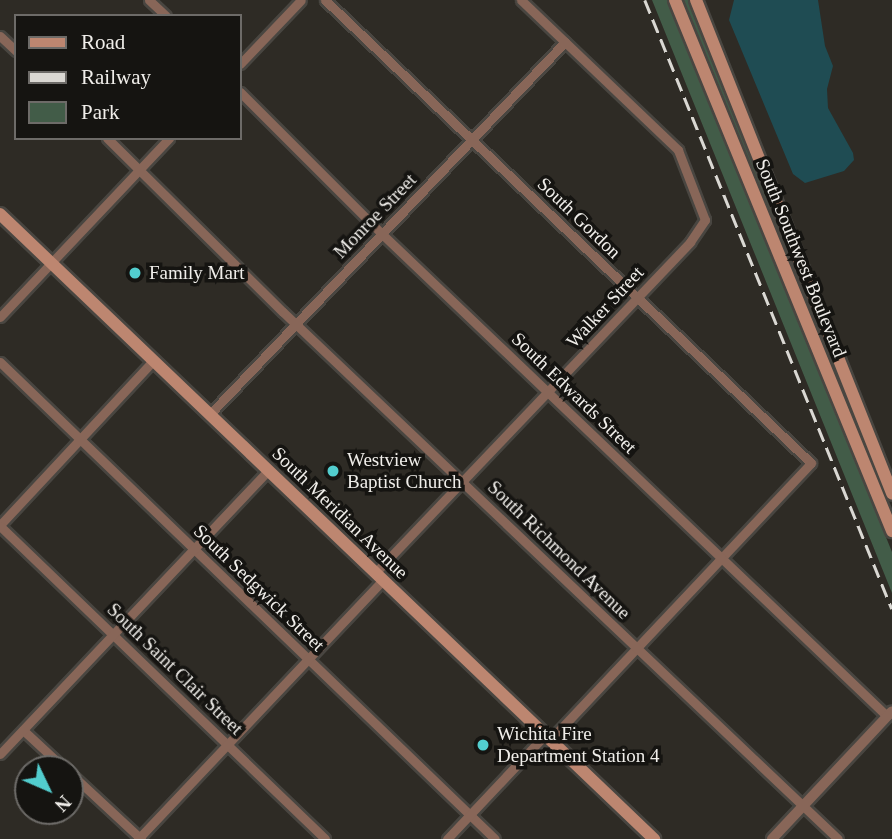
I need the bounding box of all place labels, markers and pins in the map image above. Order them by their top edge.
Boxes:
place label: Family Mart [149,262,245,284]
marker: Family Mart [127,265,143,281]
place label: Westview Baptist Church [347,449,462,493]
marker: Westview Baptist Church [325,463,341,479]
place label: Wichita Fire Department Station 4 [497,723,660,767]
marker: Wichita Fire Department Station 4 [475,737,491,753]

